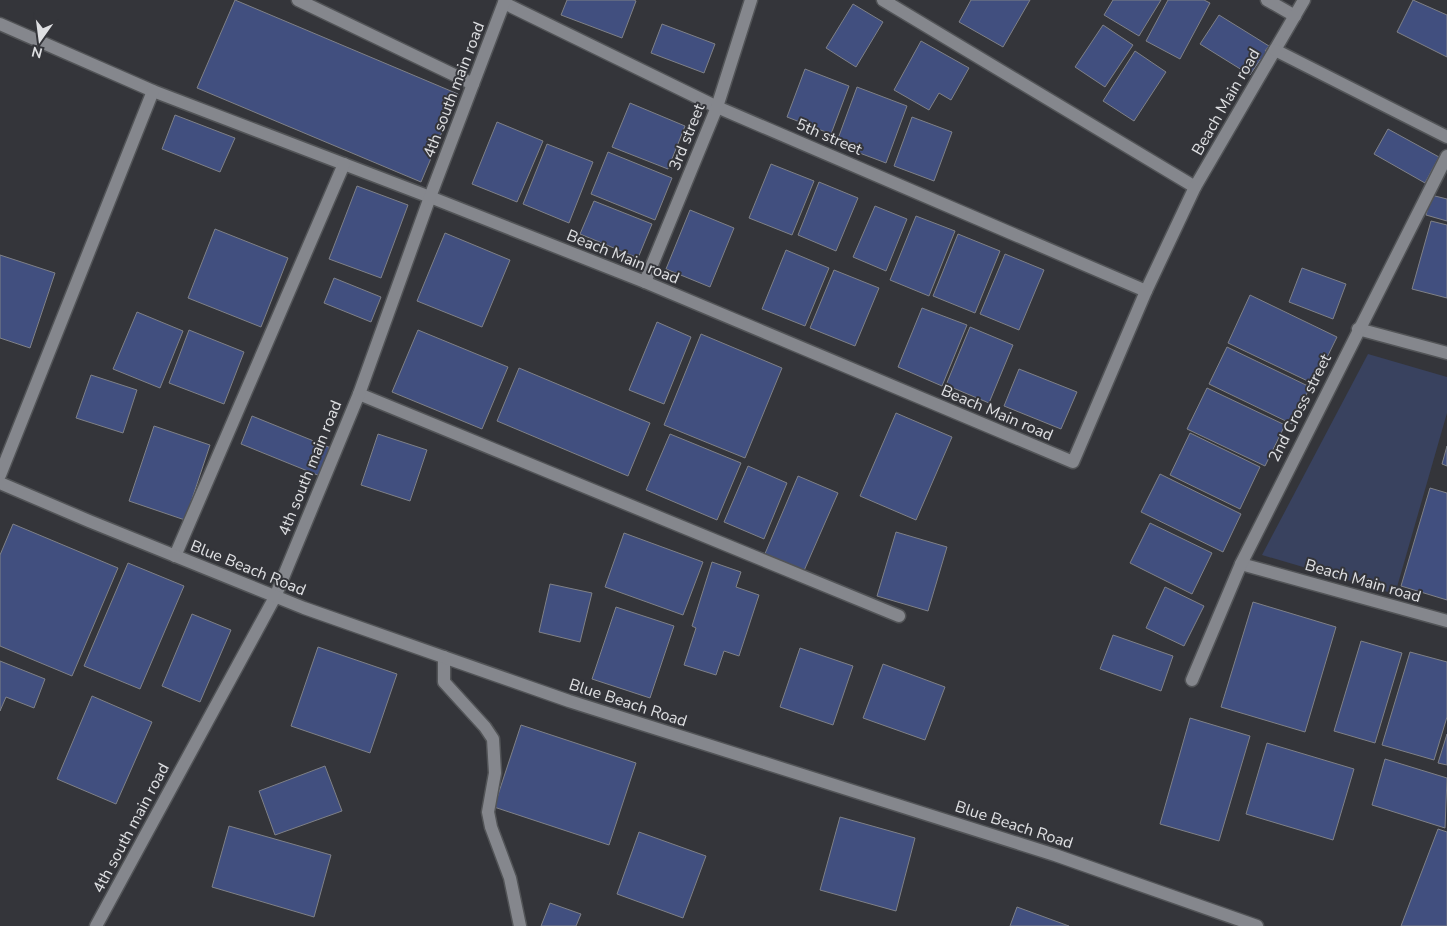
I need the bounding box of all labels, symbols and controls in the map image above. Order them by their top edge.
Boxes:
north arrow [15,15,65,65]
street label: 4th south main road [418,19,490,161]
text: N [30,42,44,63]
street label: Beach Main road [1187,45,1265,159]
street label: 3rd street [664,100,710,174]
street label: 5th street [793,113,866,161]
street label: Beach Main road [563,224,683,290]
street label: 2nd Cross street [1263,350,1337,466]
street label: Beach Main road [938,379,1056,447]
street label: 4th south main road [273,397,347,539]
street label: Blue Beach Road [187,535,309,601]
street label: Beach Main road [1302,554,1424,608]
street label: Blue Beach Road [566,674,690,732]
street label: 4th south main road [87,759,175,897]
street label: Blue Beach Road [952,796,1076,854]

